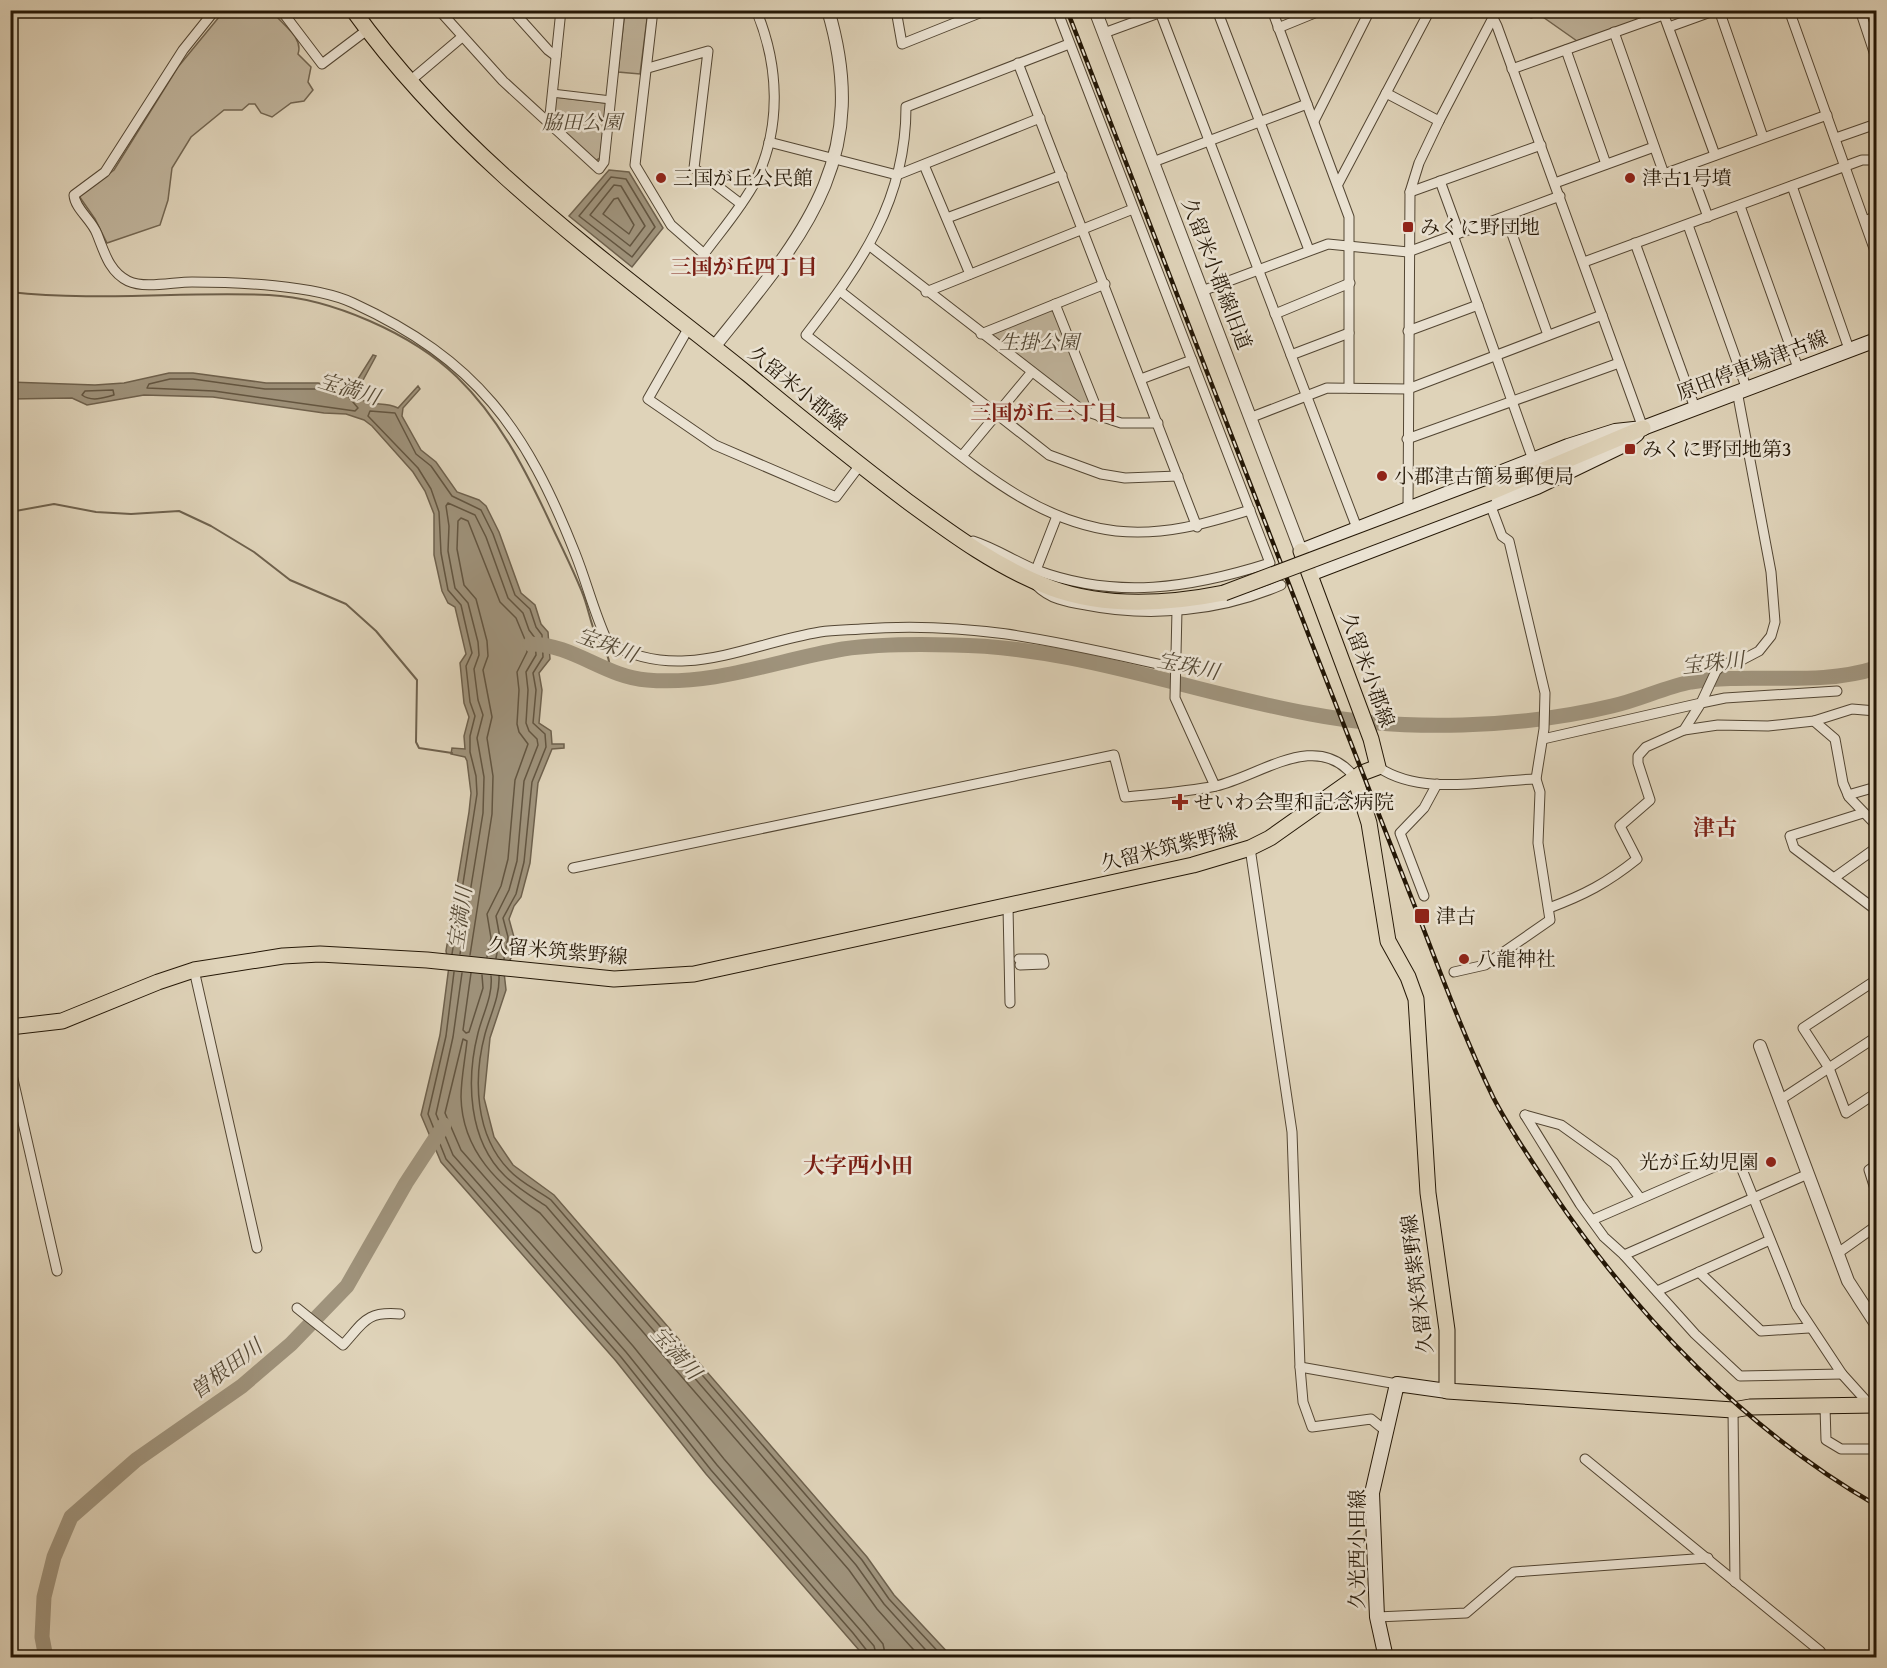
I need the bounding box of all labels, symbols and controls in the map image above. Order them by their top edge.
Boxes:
park label: 脇田公園 [542,107,625,136]
place label: 三国が丘公民館 [673,163,813,192]
place label: 津古1号墳 [1642,163,1732,192]
marker: 三国が丘公民館 [654,171,668,185]
marker: 津古1号墳 [1623,171,1637,185]
street label: 久留米小郡線旧道 [1175,194,1260,354]
place label: みくに野団地 [1420,212,1540,241]
marker: みくに野団地 [1401,220,1415,234]
district label: 三国が丘四丁目 [671,251,818,282]
street label: 原田停車場津古線 [1672,322,1832,407]
park label: 生掛公園 [999,327,1082,356]
street label: 久留米小郡線 [743,339,854,437]
water label: 宝満川 [314,364,386,413]
district label: 三国が丘三丁目 [971,397,1118,428]
place label: みくに野団地第3 [1642,434,1792,463]
marker: みくに野団地第3 [1623,442,1637,456]
place label: 小郡津古簡易郵便局 [1394,461,1574,490]
marker: 小郡津古簡易郵便局 [1375,469,1389,483]
street label: 久留米小郡線 [1334,608,1403,731]
water label: 宝珠川 [572,619,644,671]
water label: 宝珠川 [1154,644,1224,688]
water label: 宝珠川 [1680,644,1748,681]
place label: せいわ会聖和記念病院 [1194,787,1394,816]
marker: せいわ会聖和記念病院 [1171,793,1189,811]
district label: 津古 [1693,811,1737,843]
street label: 久留米筑紫野線 [1097,816,1240,878]
water label: 宝満川 [440,883,480,951]
place label: 津古 [1436,901,1476,930]
marker: 津古 [1413,907,1431,925]
street label: 久留米筑紫野線 [487,930,629,971]
place label: 八龍神社 [1476,944,1556,973]
marker: 八龍神社 [1457,952,1471,966]
place label: 光が丘幼児園 [1639,1147,1759,1176]
district label: 大字西小田 [803,1149,913,1181]
marker: 光が丘幼児園 [1764,1155,1778,1169]
street label: 久留米筑紫野線 [1394,1213,1439,1355]
water label: 宝満川 [644,1319,710,1388]
water label: 曽根田川 [183,1330,270,1406]
street label: 久光西小田線 [1342,1489,1371,1609]

